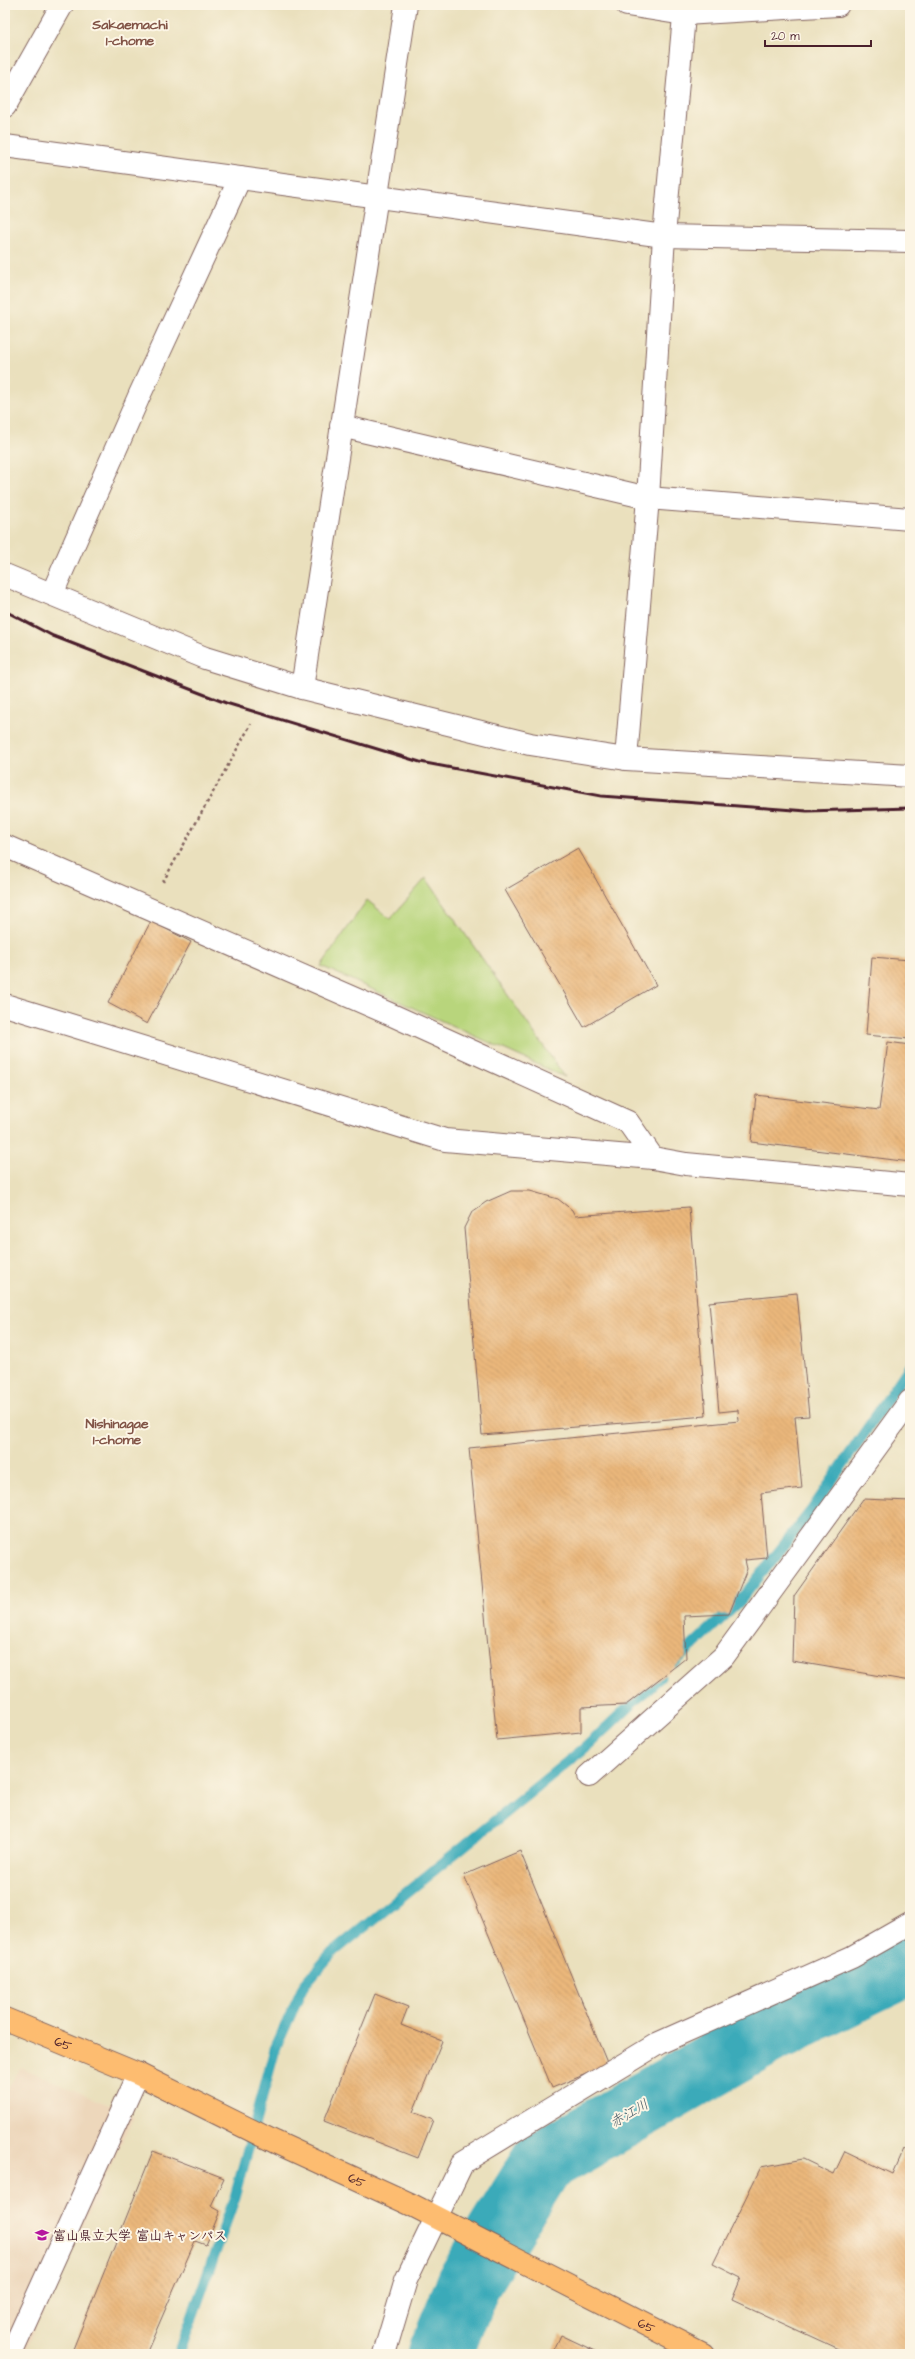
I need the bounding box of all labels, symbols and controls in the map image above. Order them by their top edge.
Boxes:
district label: Sakaemachi 1-chome [91,15,169,51]
scale bar [765,22,871,48]
text: 20 m [771,28,800,45]
district label: Nishinagae 1-chome [85,1414,149,1450]
street label: 65 [51,2032,74,2056]
water label: 赤江川 [606,2095,653,2133]
street label: 65 [345,2169,368,2192]
school or university icon: 富山県立大学 富山キャンパス [34,2227,50,2243]
place label: 富山県立大学 富山キャンパス [53,2227,227,2245]
street label: 65 [634,2314,658,2338]

